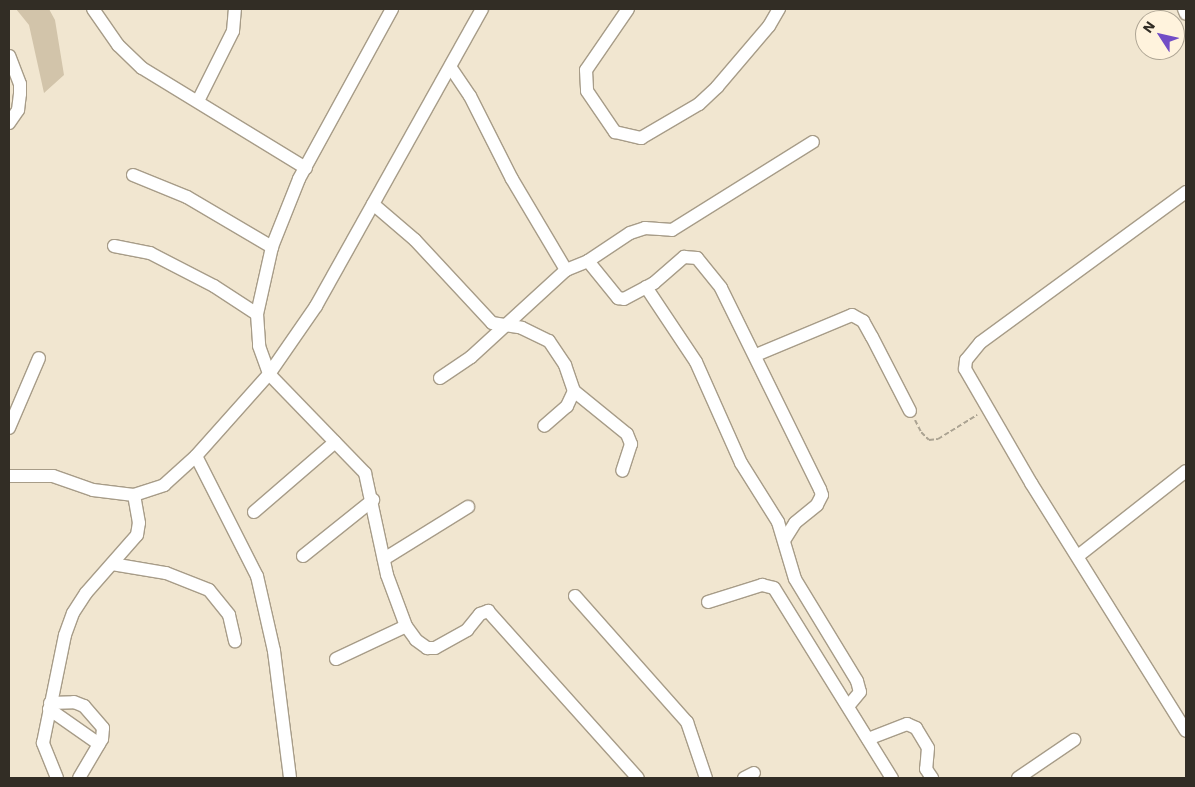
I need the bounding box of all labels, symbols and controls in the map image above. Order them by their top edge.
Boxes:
north arrow [1135,10,1185,60]
text: N [1139,18,1158,36]

